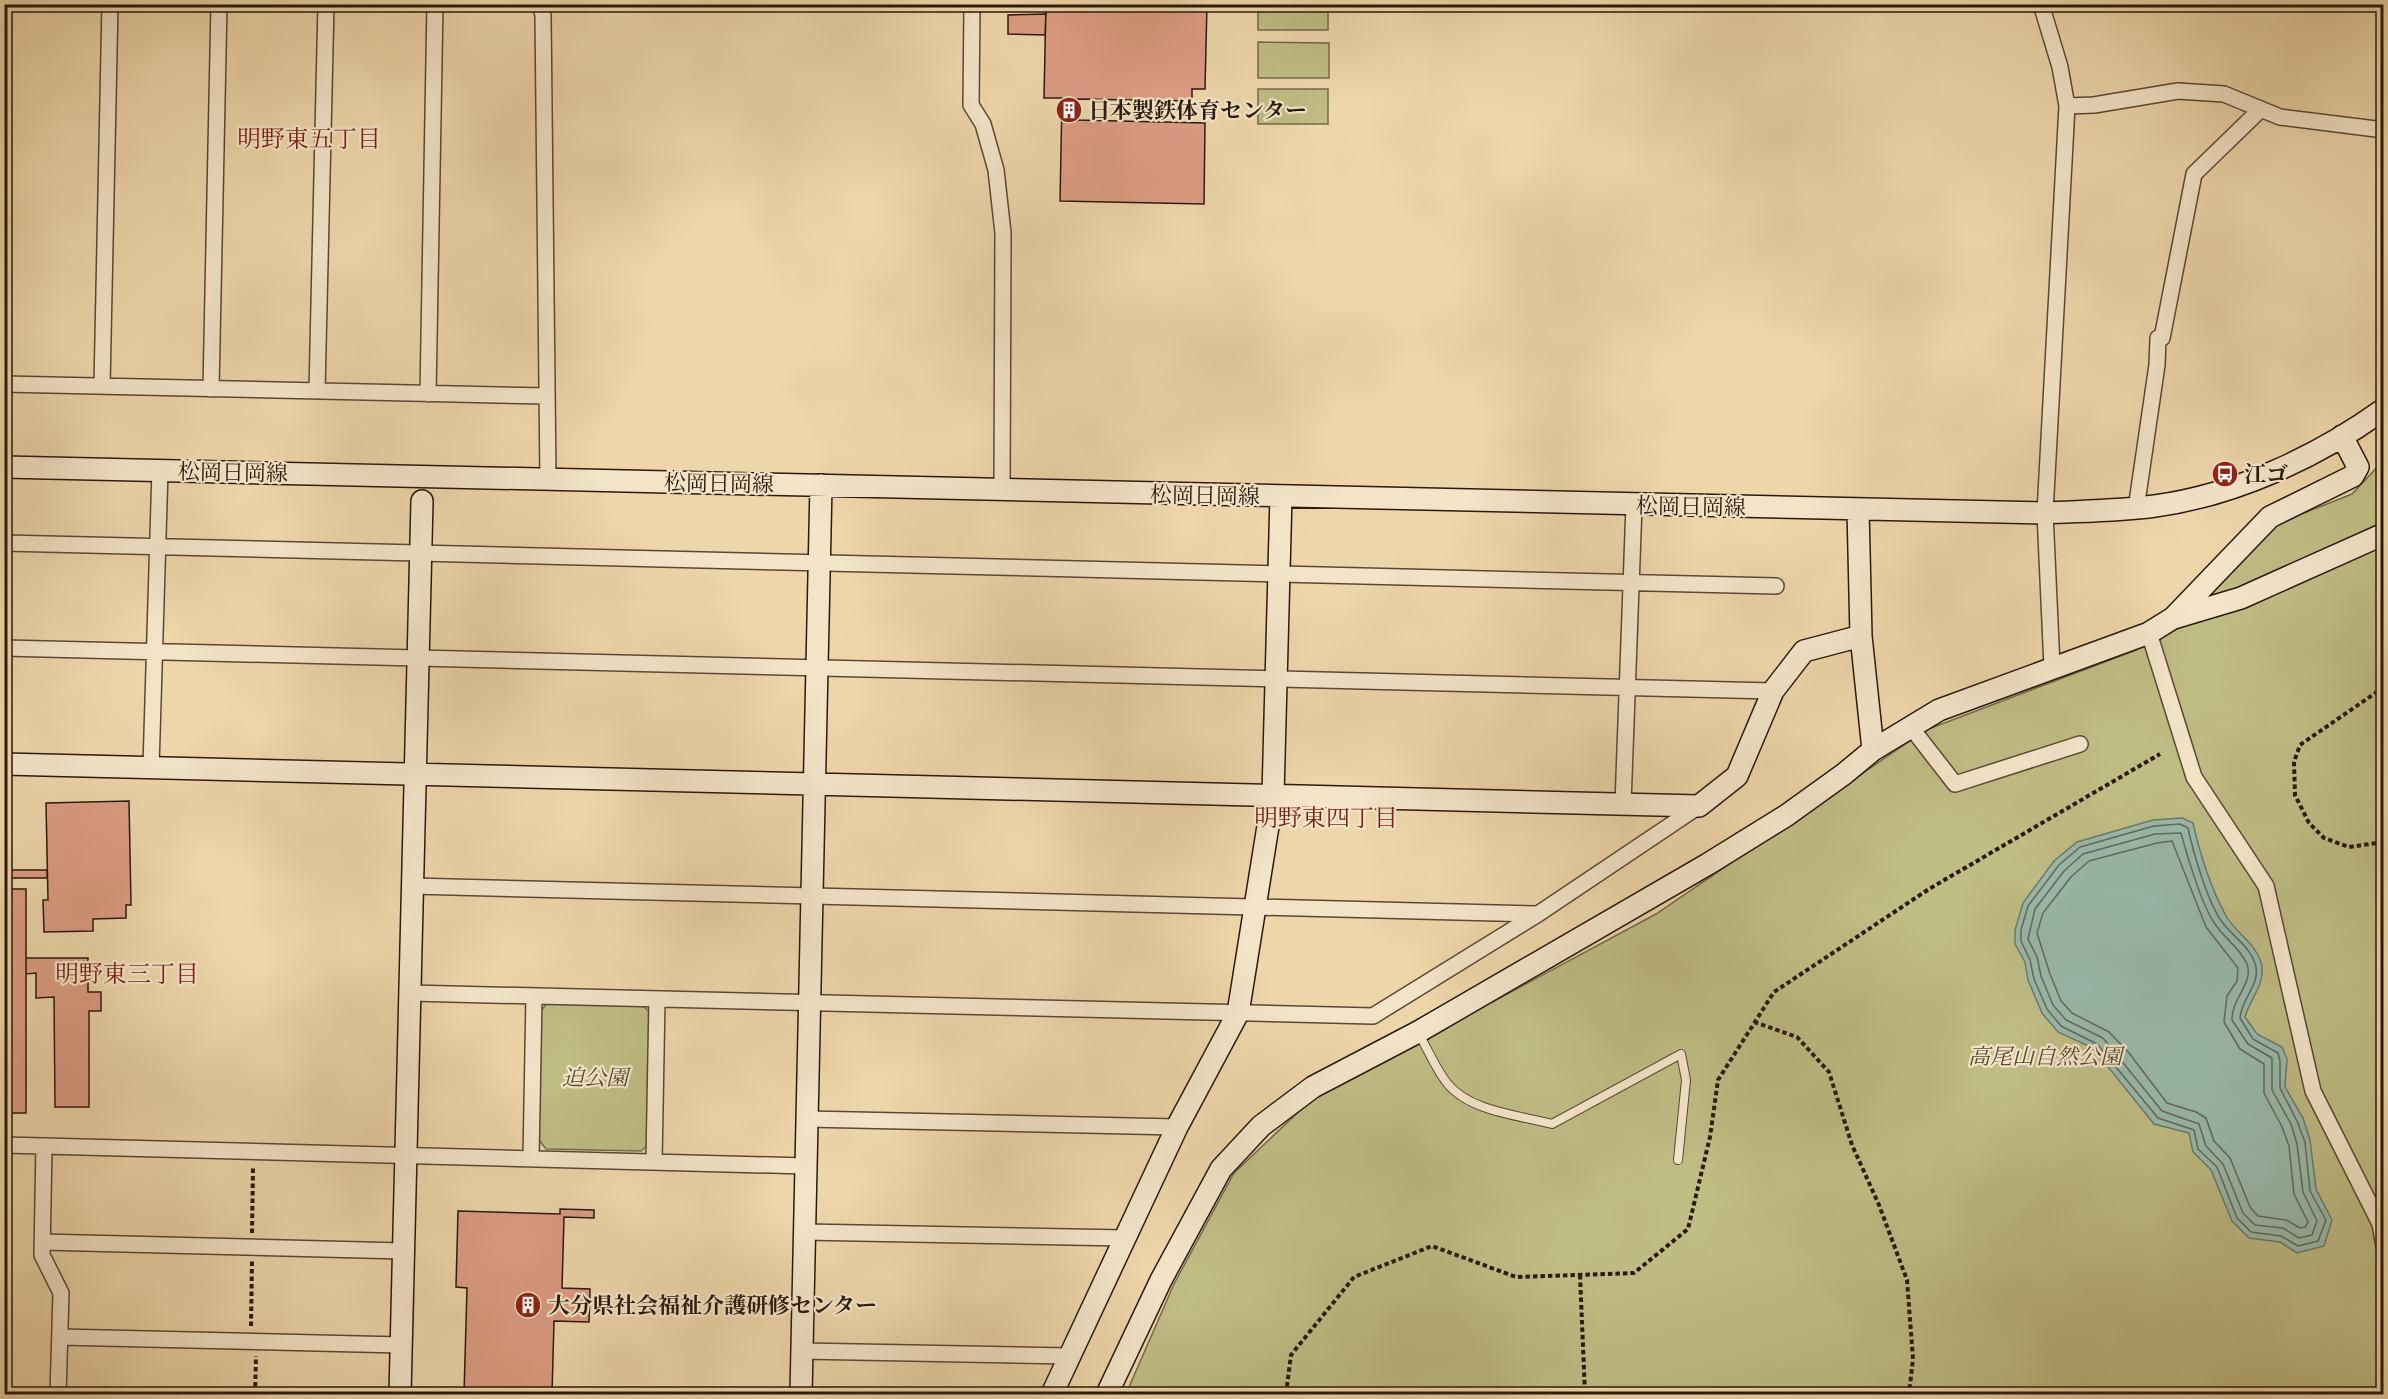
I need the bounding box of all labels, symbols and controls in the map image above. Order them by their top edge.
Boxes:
building icon: 日本製鉄体育センター [1054,95,1084,125]
place label: 日本製鉄体育センター [1088,98,1307,124]
district label: 明野東五丁目 [237,125,381,153]
street label: 松岡日岡線 [178,459,288,487]
bus stop icon: 江ゴ [2210,459,2240,489]
place label: 江ゴ [2244,462,2288,488]
street label: 松岡日岡線 [664,470,774,498]
street label: 松岡日岡線 [1150,482,1260,510]
street label: 松岡日岡線 [1636,493,1746,521]
district label: 明野東四丁目 [1254,804,1398,832]
district label: 明野東三丁目 [55,960,199,988]
park label: 高尾山自然公園 [1968,1044,2125,1070]
park label: 迫公園 [562,1065,631,1091]
building icon: 大分県社会福祉介護研修センター [513,1290,543,1320]
place label: 大分県社会福祉介護研修センター [548,1293,877,1319]

